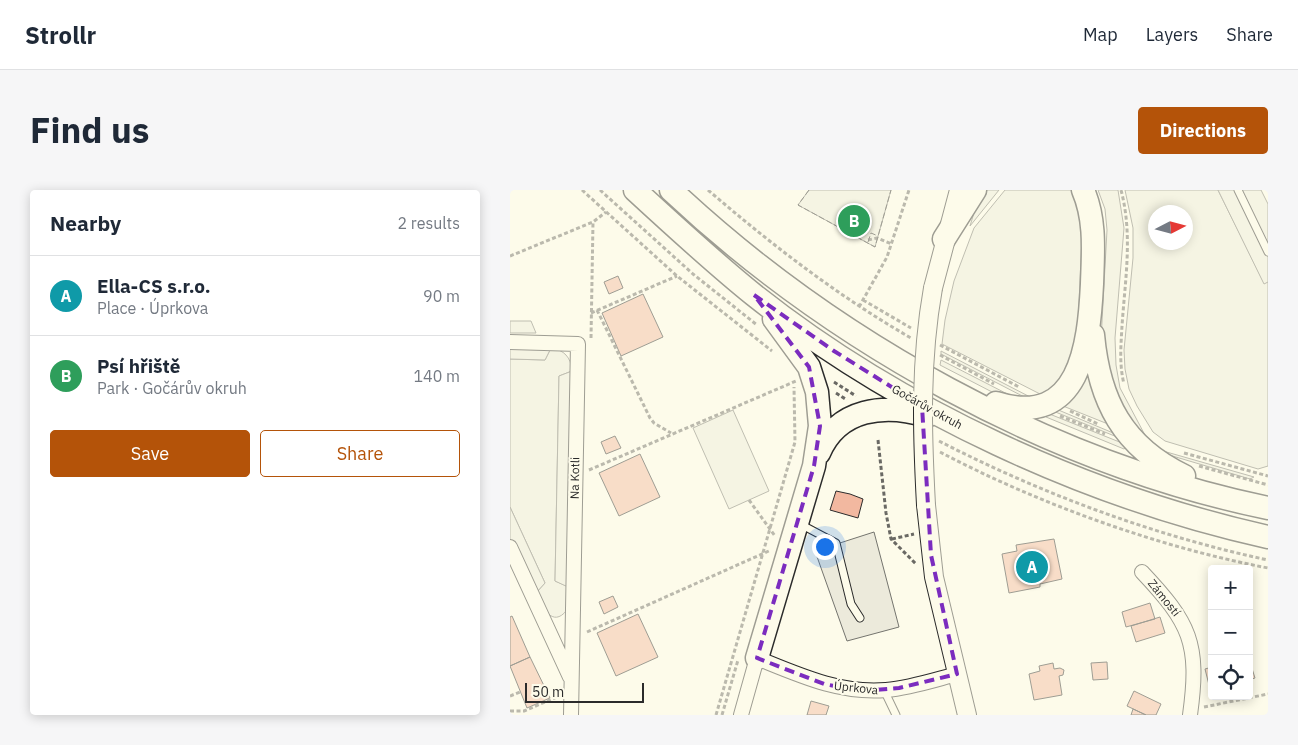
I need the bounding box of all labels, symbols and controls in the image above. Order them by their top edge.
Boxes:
text: Strollr [25,19,96,51]
text: Map [1083,23,1118,46]
text: Layers [1146,23,1198,46]
text: Share [1226,23,1273,46]
text: Find us [30,107,149,153]
button: Directions [1138,107,1268,154]
pin: B [838,202,870,240]
north arrow [1148,205,1193,250]
text: Nearby [50,209,121,237]
text: 2 results [397,213,460,233]
text: Ella-CS s.r.o. [97,274,211,298]
text: A [61,286,71,306]
text: 90 m [423,286,460,306]
text: Place · Úprkova [97,298,208,318]
text: Psí hřiště [97,354,180,378]
text: B [61,366,71,386]
text: 140 m [413,366,460,386]
text: Park · Gočárův okruh [97,378,247,398]
street label: Gočárův okruh [889,381,965,432]
button: Save [50,430,250,477]
button: Share [260,430,460,477]
street label: Na Kotli [567,457,582,499]
your location [812,534,838,560]
pin: A [1016,548,1048,586]
map controls [1208,565,1253,700]
button: + [1208,565,1253,610]
street label: Zámostí [1145,576,1184,619]
button: − [1208,610,1253,655]
button: locate [1208,655,1253,700]
street label: Úprkova [833,678,880,697]
scale bar [525,680,644,703]
text: 50 m [532,683,564,701]

